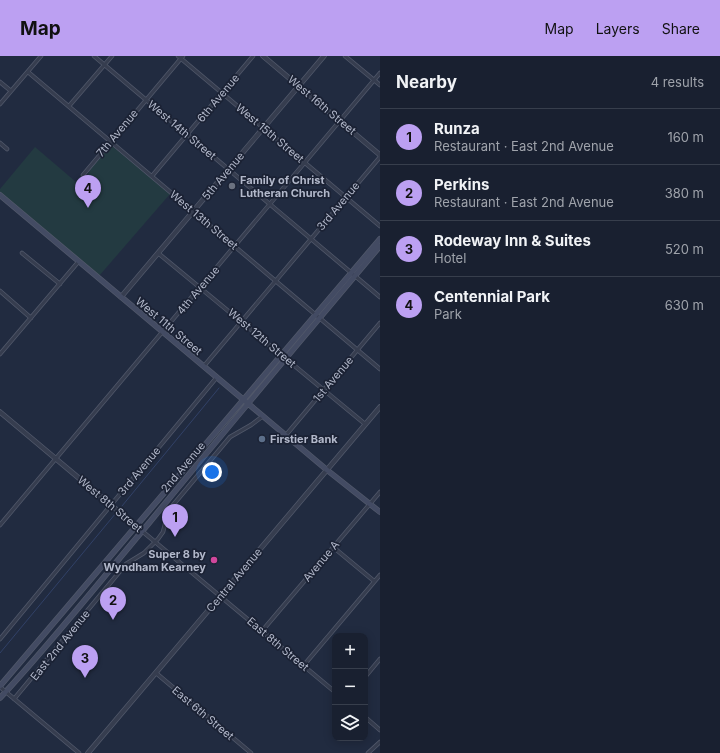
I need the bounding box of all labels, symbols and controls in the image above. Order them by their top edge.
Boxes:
text: Map [20,17,61,40]
text: Map [545,20,574,37]
text: Layers [596,20,640,37]
text: Share [662,20,700,37]
street label: 6th Avenue [194,71,242,125]
street label: West 16th Street [285,72,359,138]
text: Nearby [396,72,457,92]
text: 4 results [651,74,704,90]
street label: West 14th Street [145,97,219,163]
street label: West 15th Street [233,100,307,166]
street label: 7th Avenue [93,106,141,160]
text: Runza [434,119,480,138]
text: 1 [406,129,412,145]
text: 160 m [667,129,704,145]
text: Restaurant · East 2nd Avenue [434,138,614,154]
street label: 5th Avenue [199,149,247,203]
place label: Family of Christ Lutheran Church [240,173,330,200]
pin: 4 [75,175,101,208]
text: Perkins [434,175,489,194]
street label: 3rd Avenue [314,179,362,233]
marker: Family of Christ Lutheran Church [227,181,237,191]
text: 2 [405,185,413,201]
text: 380 m [665,185,704,201]
street label: West 13th Street [167,187,241,253]
text: Restaurant · East 2nd Avenue [434,194,614,210]
text: Rodeway Inn & Suites [434,231,591,250]
text: 3 [405,241,413,257]
text: 520 m [665,241,704,257]
text: Hotel [434,250,466,266]
street label: 4th Avenue [174,263,222,317]
text: Centennial Park [434,287,550,306]
street label: West 11th Street [133,294,205,358]
text: 4 [405,297,413,313]
text: 630 m [665,297,704,313]
street label: West 12th Street [225,305,299,371]
text: Park [434,306,462,322]
street label: 1st Avenue [310,353,356,405]
place label: Firstier Bank [270,432,338,446]
marker: Firstier Bank [257,434,267,444]
street label: 2nd Avenue [158,439,208,495]
street label: 3rd Avenue [115,444,163,498]
your location [202,462,222,482]
street label: West 8th Street [75,473,146,535]
pin: 1 [162,504,188,537]
street label: Avenue A [300,537,342,584]
street label: Central Avenue [203,545,265,615]
place label: Super 8 by Wyndham Kearney [103,547,206,574]
marker: Super 8 by Wyndham Kearney [209,555,219,565]
pin: 2 [100,587,126,620]
street label: East 2nd Avenue [27,607,93,683]
street label: East 8th Street [244,614,312,674]
map controls [332,633,368,741]
button: + [332,633,368,669]
pin: 3 [72,645,98,678]
button: − [332,669,368,705]
street label: East 6th Street [169,683,237,743]
button: layers [332,705,368,741]

